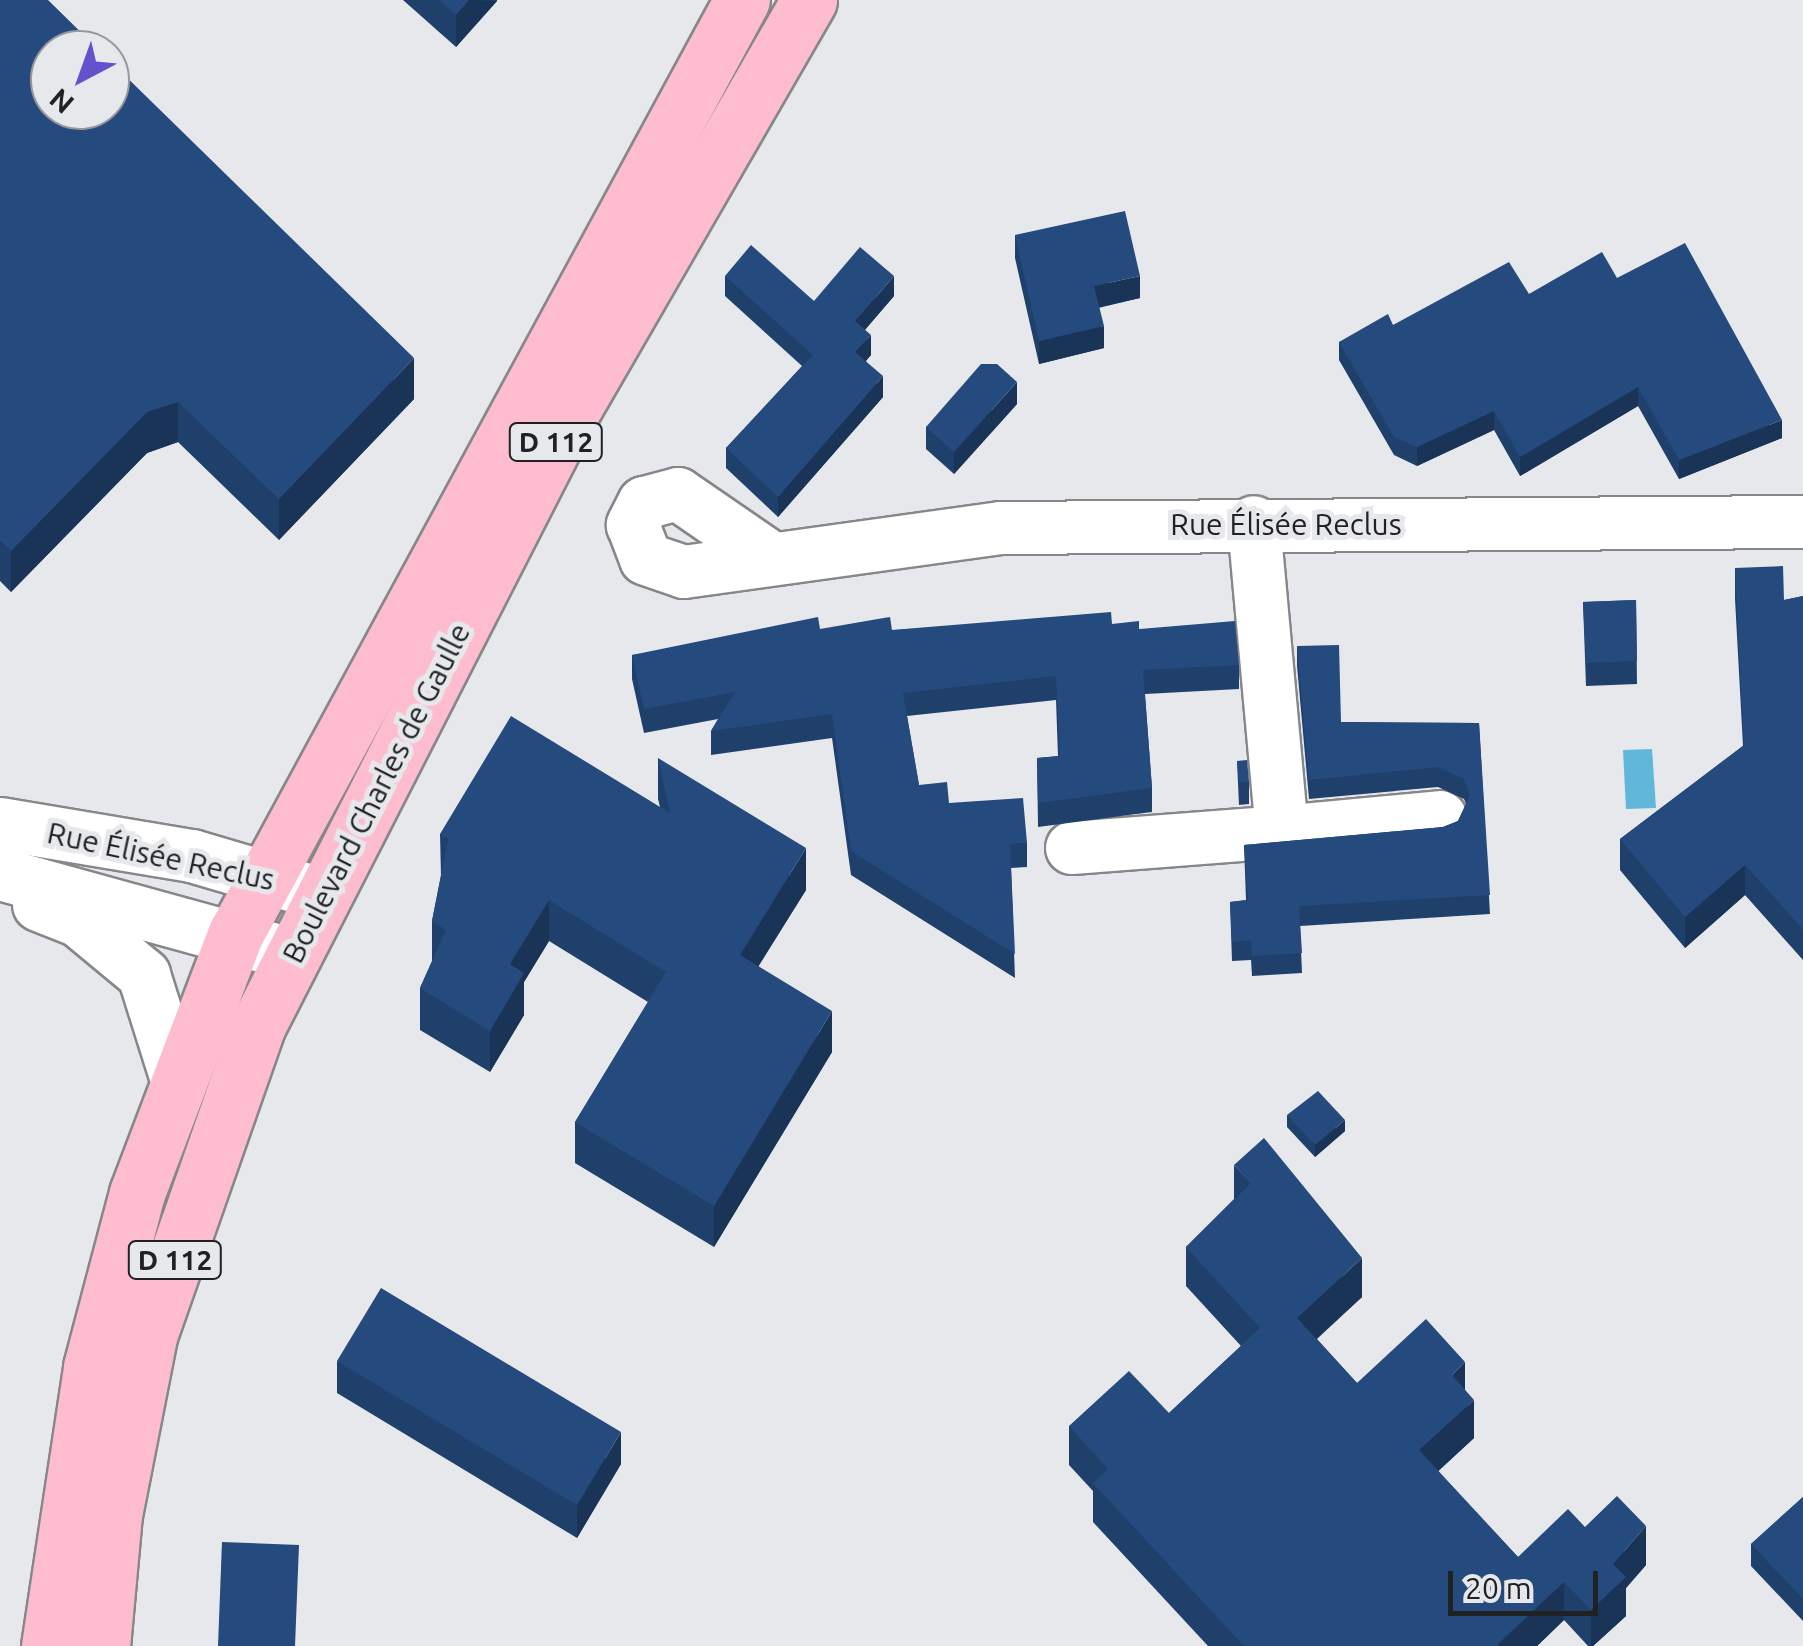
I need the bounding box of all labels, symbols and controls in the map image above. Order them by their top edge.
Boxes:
north arrow [30,30,130,130]
text: N [43,83,79,120]
road number: D 112 [508,419,604,465]
street label: Rue Élisée Reclus [1170,506,1402,542]
street label: Boulevard Charles de Gaulle [275,617,477,969]
street label: Rue Élisée Reclus [44,814,278,898]
road number: D 112 [128,1237,222,1283]
scale bar [1453,1551,1603,1613]
text: 20 m [1465,1571,1532,1605]

